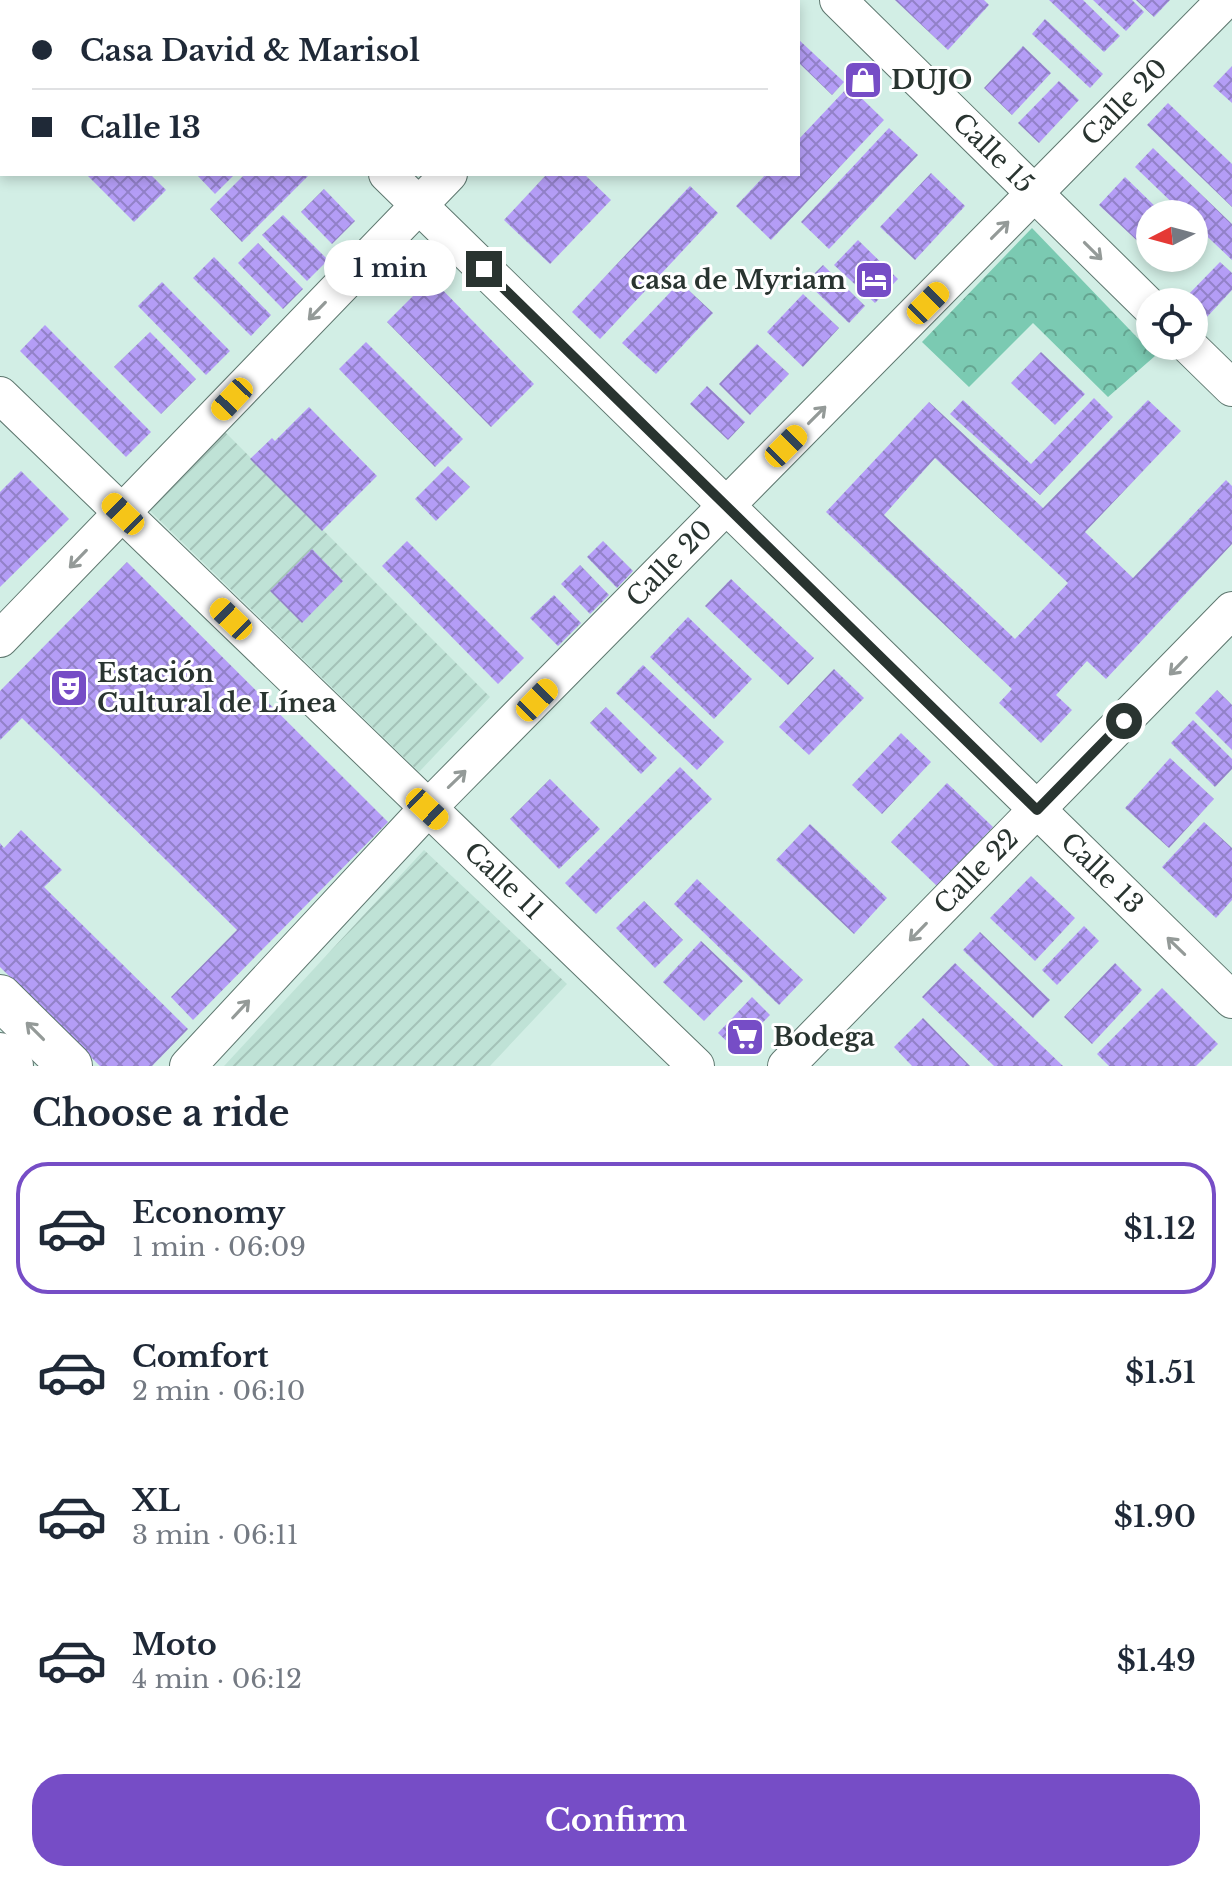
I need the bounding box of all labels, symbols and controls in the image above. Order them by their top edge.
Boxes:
text: Casa David & Marisol [80,32,420,69]
street label: Calle 20 [1075,52,1174,152]
shop icon: DUJO [842,59,884,101]
place label: DUJO [891,64,972,96]
street label: Calle 15 [946,106,1041,200]
text: Calle 13 [80,109,201,146]
north arrow [1136,200,1208,272]
map controls [1136,200,1208,360]
one-way arrow [991,220,1010,240]
callout: 1 min [324,241,456,297]
one-way arrow [1083,241,1102,260]
route end [466,251,502,287]
text: 1 min [353,252,427,284]
hotel icon: casa de Myriam [853,259,895,301]
place label: casa de Myriam [631,264,846,296]
car [903,278,953,328]
button: locate [1136,288,1208,360]
one-way arrow [307,301,326,321]
car [207,373,257,425]
one-way arrow [807,406,826,425]
car [761,421,811,471]
car [97,489,149,539]
street label: Calle 20 [620,513,719,613]
one-way arrow [69,549,88,569]
car [205,594,257,644]
one-way arrow [1168,656,1187,676]
place label: Estación Cultural de Línea [97,657,337,719]
theatre icon: Estación Cultural de Línea [48,667,90,709]
car [512,674,562,726]
route start [1106,703,1142,739]
one-way arrow [447,770,466,789]
car [401,784,453,834]
street label: Calle 22 [927,822,1025,921]
street label: Calle 13 [1054,826,1150,920]
street label: Calle 11 [458,835,550,926]
one-way arrow [908,922,927,942]
one-way arrow [1166,936,1186,955]
one-way arrow [231,999,250,1019]
supermarket icon: Bodega [724,1016,766,1058]
place label: Bodega [773,1021,875,1053]
one-way arrow [25,1022,45,1041]
text: Choose a ride [32,1091,289,1136]
icon: car [36,1192,108,1264]
text: Economy [132,1194,285,1231]
text: $1.12 [1123,1210,1196,1247]
text: 1 min · 06:09 [132,1231,306,1263]
icon: car [36,1336,108,1408]
text: Comfort [132,1338,269,1375]
text: $1.51 [1125,1354,1196,1391]
text: 2 min · 06:10 [132,1375,305,1407]
icon: car [36,1480,108,1552]
text: XL [132,1482,180,1519]
text: $1.90 [1114,1498,1196,1535]
text: 3 min · 06:11 [132,1519,298,1551]
icon: car [36,1624,108,1696]
text: Moto [132,1626,217,1663]
text: $1.49 [1117,1642,1196,1679]
text: 4 min · 06:12 [132,1663,302,1695]
button: Confirm [32,1774,1200,1866]

